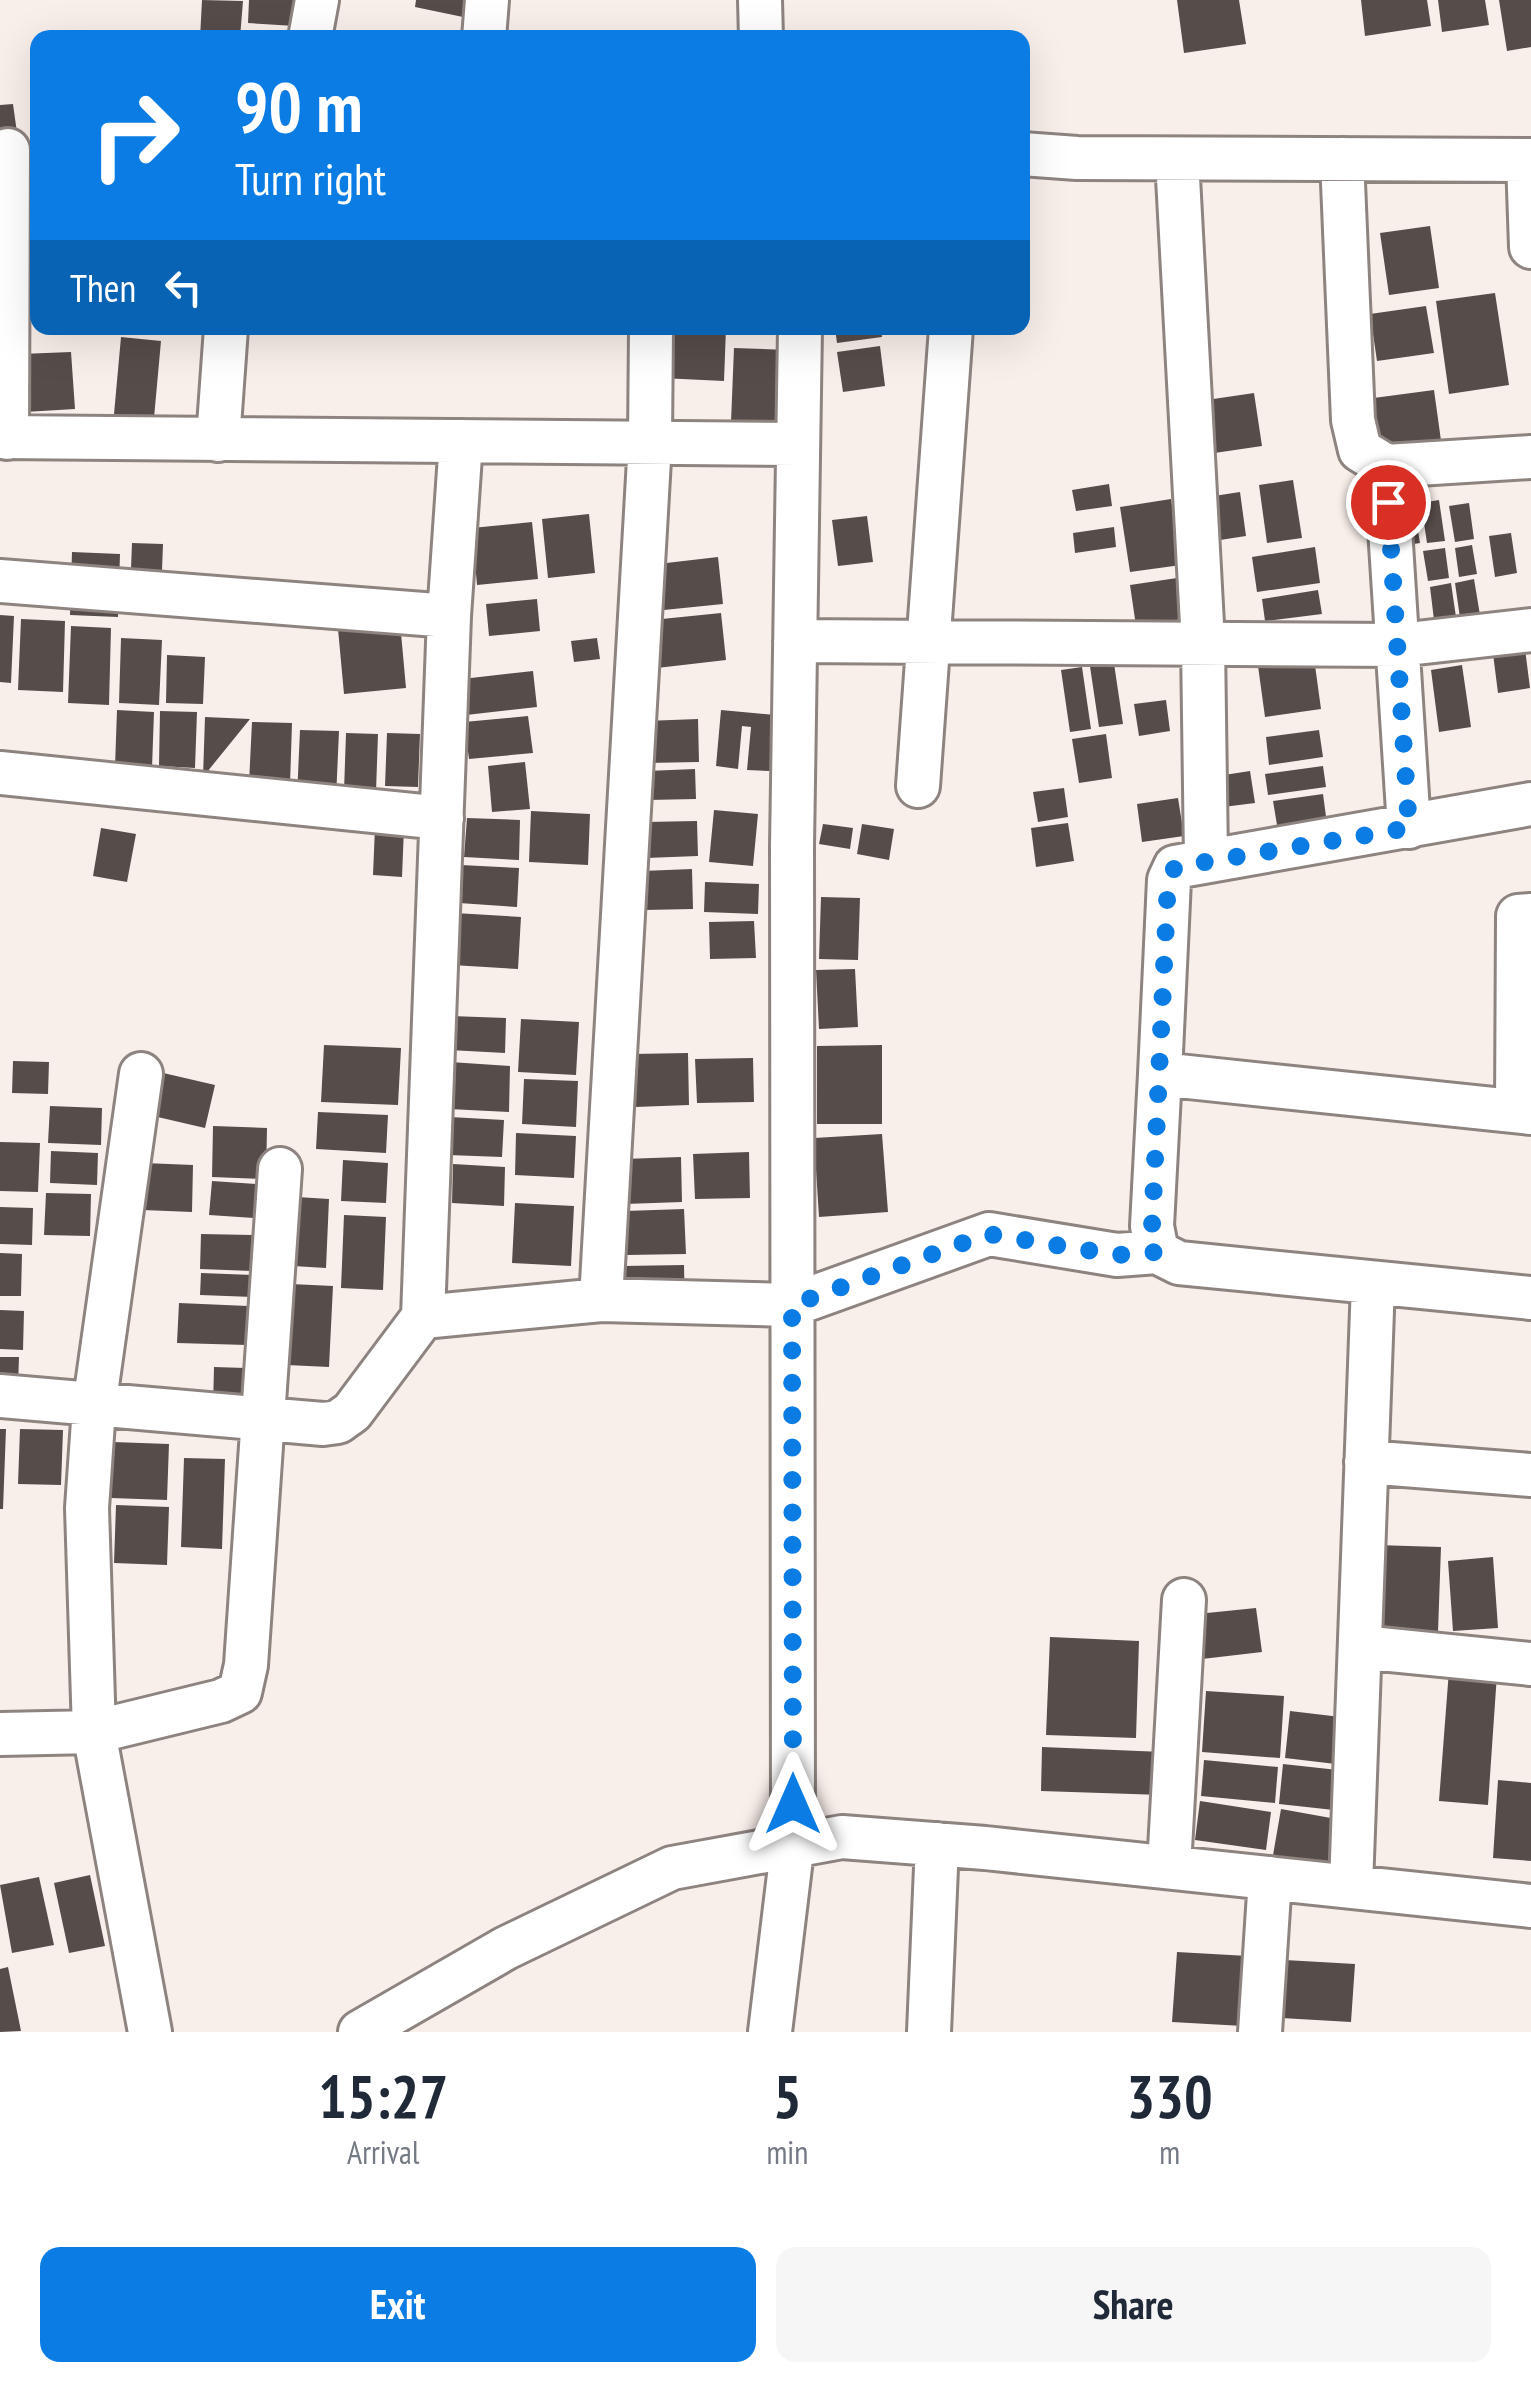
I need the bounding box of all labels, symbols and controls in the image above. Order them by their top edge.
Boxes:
text: 90 m [235,61,363,151]
icon: right [70,70,200,200]
text: Turn right [235,149,386,207]
icon: left [156,260,211,315]
text: Then [70,263,136,312]
pin [1346,460,1431,545]
icon: arrive [1361,475,1416,530]
position arrow [741,1752,845,1856]
text: 15:27 [318,2057,448,2135]
text: 5 [773,2057,802,2135]
text: 330 [1127,2057,1213,2135]
text: Arrival [347,2131,419,2173]
text: min [766,2131,808,2173]
text: m [1159,2131,1180,2173]
button: Exit [40,2247,756,2362]
button: Share [776,2247,1491,2362]

